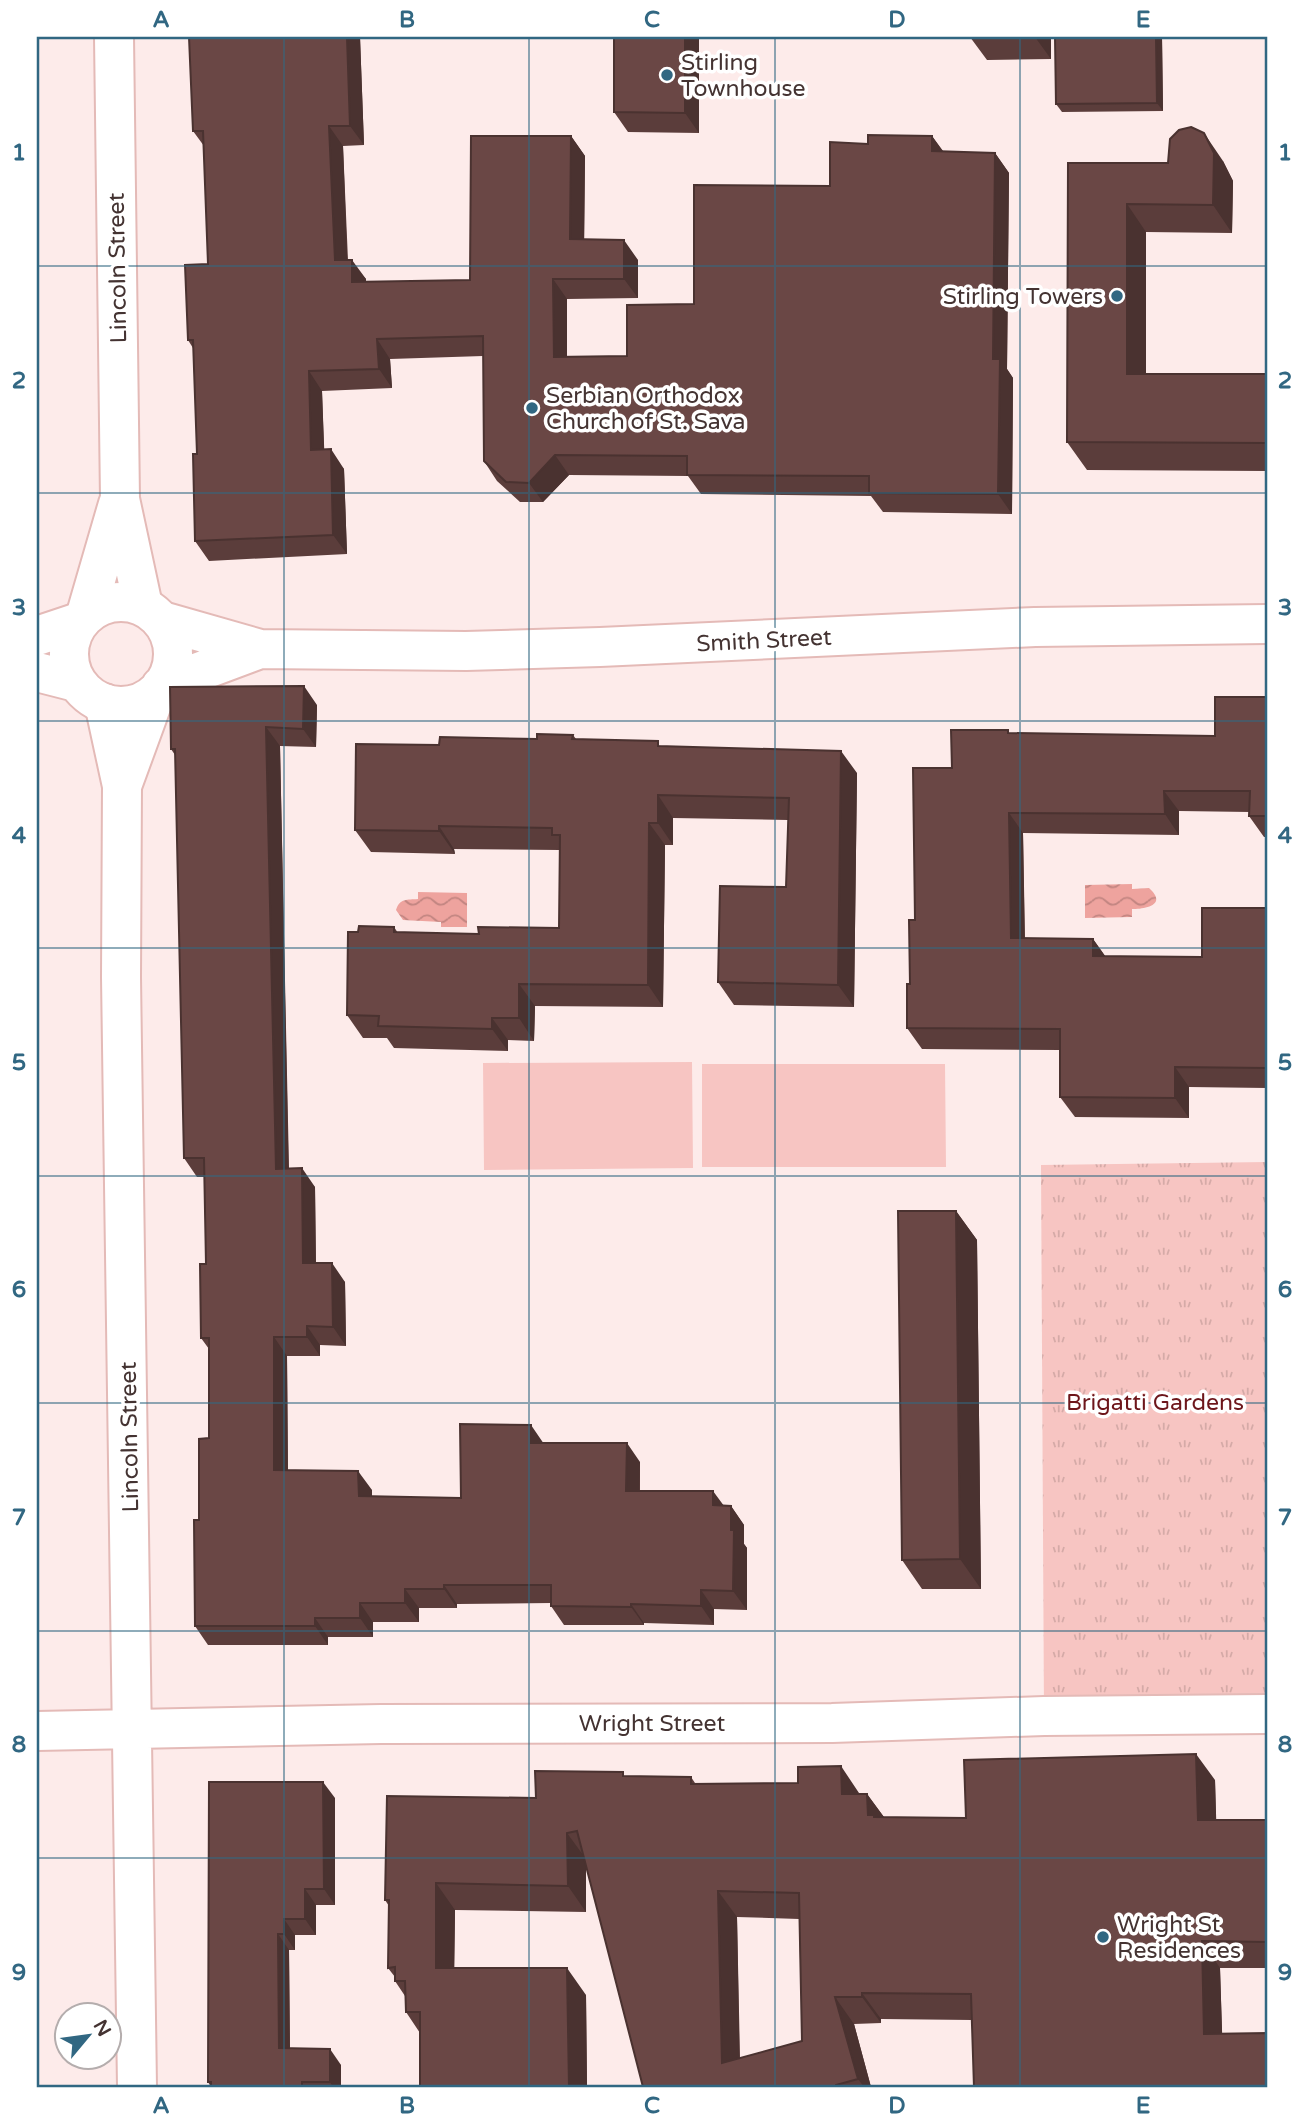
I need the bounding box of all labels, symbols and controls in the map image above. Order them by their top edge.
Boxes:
text: A [152,6,170,34]
text: B [399,6,415,34]
text: C [644,6,660,34]
text: D [888,6,906,34]
text: E [1136,6,1150,34]
place label: Stirling Townhouse [681,49,806,103]
marker: Stirling Townhouse [659,67,675,83]
text: 1 [12,139,26,167]
text: 1 [1278,139,1292,167]
street label: Lincoln Street [103,192,133,344]
place label: Stirling Towers [943,283,1103,311]
marker: Stirling Towers [1109,288,1125,304]
text: 2 [12,367,26,395]
text: 2 [1278,367,1292,395]
place label: Serbian Orthodox Church of St. Sava [546,382,746,436]
marker: Serbian Orthodox Church of St. Sava [524,400,540,416]
text: 3 [12,594,26,622]
text: 3 [1278,594,1292,622]
street label: Smith Street [696,623,833,659]
text: 4 [12,822,27,850]
text: 4 [1278,822,1293,850]
text: 5 [12,1049,26,1077]
text: 5 [1278,1049,1292,1077]
text: 6 [12,1276,26,1304]
text: 6 [1278,1276,1292,1304]
street label: Lincoln Street [115,1361,145,1513]
park label: Brigatti Gardens [1066,1389,1244,1417]
text: 7 [12,1504,26,1532]
text: 7 [1278,1504,1292,1532]
street label: Wright Street [579,1710,725,1738]
text: 8 [12,1731,26,1759]
text: 8 [1278,1731,1292,1759]
place label: Wright St Residences [1117,1911,1241,1965]
marker: Wright St Residences [1095,1929,1111,1945]
text: 9 [12,1959,26,1987]
text: 9 [1278,1959,1292,1987]
north arrow [52,2002,122,2072]
text: N [89,2016,115,2040]
text: A [152,2092,170,2120]
text: B [399,2092,415,2120]
text: C [644,2092,660,2120]
text: D [888,2092,906,2120]
text: E [1136,2092,1150,2120]

